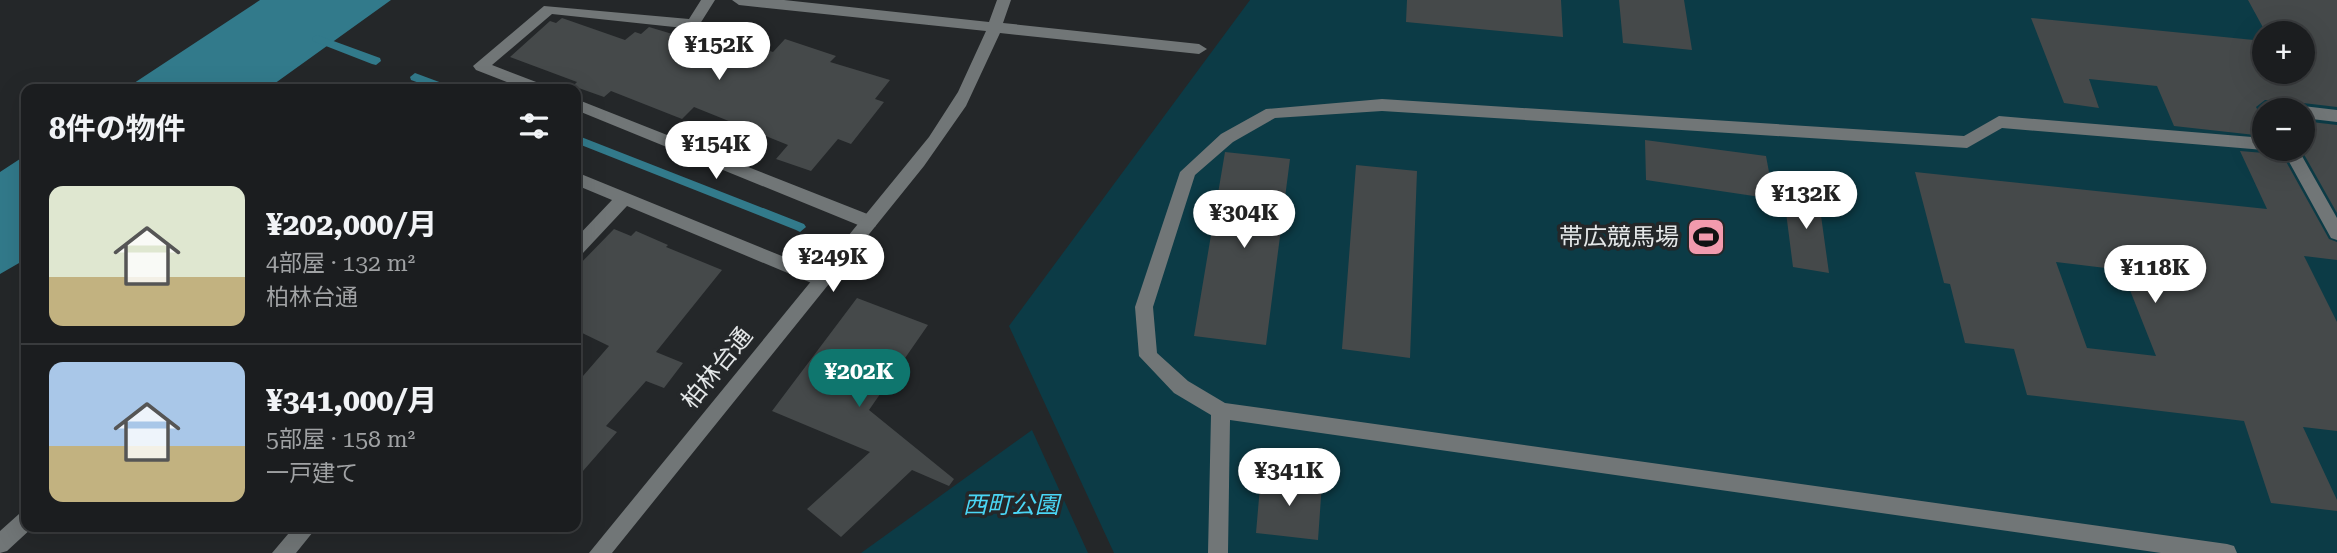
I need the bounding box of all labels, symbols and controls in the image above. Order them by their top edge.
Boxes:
map controls [2252,21,2315,161]
button: + [2252,21,2315,84]
pin: ¥152K [670,22,768,82]
text: ¥152K [684,31,754,58]
button: − [2252,98,2315,161]
icon: filters [515,107,553,145]
text: 8件の物件 [49,111,186,146]
pin: ¥154K [667,122,765,181]
text: ¥154K [681,130,751,157]
pin: ¥132K [1757,172,1855,231]
text: ¥132K [1771,180,1841,207]
pin: ¥304K [1195,190,1293,250]
text: ¥304K [1209,199,1279,226]
text: ¥202,000/月 [266,207,437,242]
icon: home [105,214,189,298]
sports icon: 帯広競馬場 [1685,216,1727,258]
place label: 帯広競馬場 [1559,223,1679,251]
pin: ¥249K [784,234,882,294]
text: ¥249K [798,243,868,270]
pin: ¥118K [2106,246,2204,305]
text: 4部屋 · 132 m² [266,250,415,277]
text: ¥118K [2120,254,2190,281]
text: 柏林台通 [266,284,358,311]
street label: 柏林台通 [676,322,758,414]
pin: ¥202K [810,350,908,409]
text: ¥202K [824,358,894,385]
text: ¥341,000/月 [266,383,437,418]
icon: home [105,390,189,474]
text: 5部屋 · 158 m² [266,426,415,453]
pin: ¥341K [1240,448,1338,508]
text: ¥341K [1254,457,1324,484]
text: 一戸建て [266,460,358,487]
park label: 西町公園 [963,491,1062,519]

